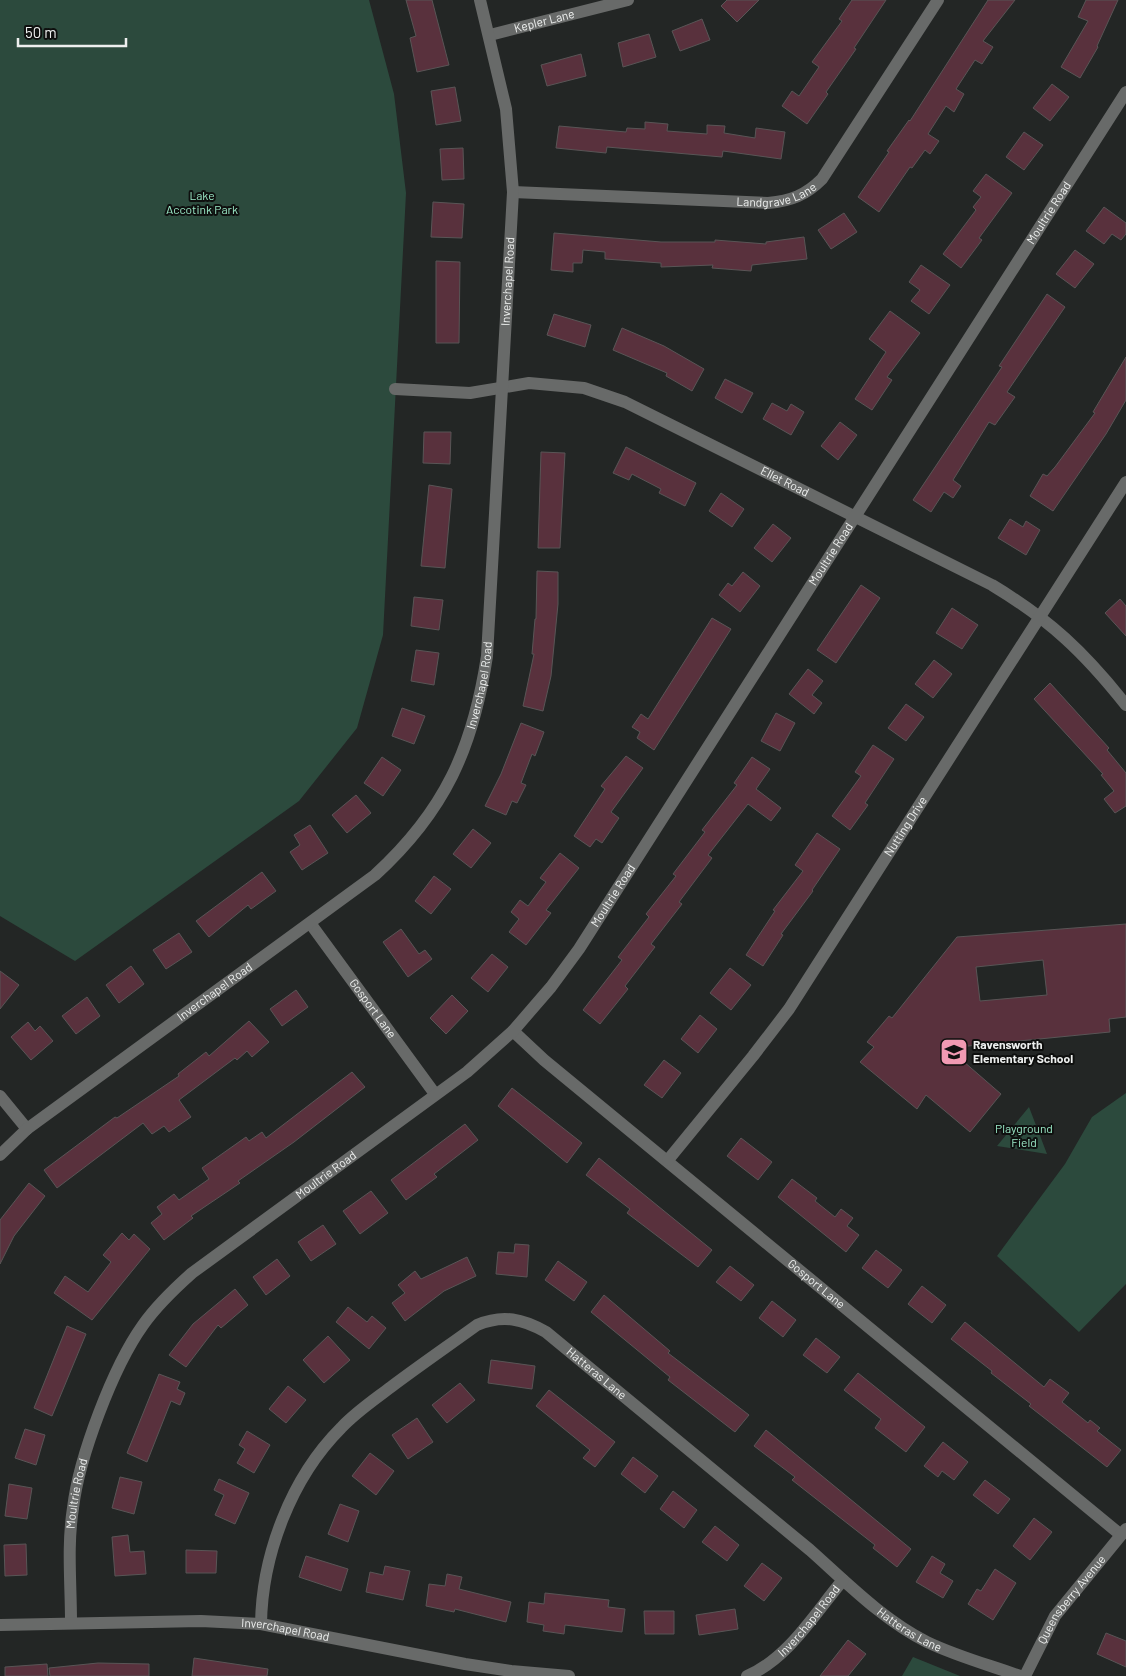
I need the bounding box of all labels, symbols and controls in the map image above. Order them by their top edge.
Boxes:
street label: Kepler Lane [512,6,576,35]
scale bar [18,15,125,47]
text: 50 m [25,23,57,41]
street label: Moultrie Road [1023,178,1073,246]
street label: Landgrave Lane [736,179,819,209]
park label: Lake Accotink Park [166,188,238,216]
street label: Inverchapel Road [497,237,516,326]
street label: Ellet Road [759,463,812,499]
street label: Moultrie Road [805,520,855,588]
street label: Inverchapel Road [463,641,494,731]
street label: Nutting Drive [880,793,929,859]
street label: Moultrie Road [587,861,637,929]
street label: Inverchapel Road [174,959,254,1023]
street label: Gosport Lane [347,976,400,1040]
school or university icon: Ravensworth Elementary School [939,1037,969,1067]
place label: Ravensworth Elementary School [973,1037,1073,1065]
park label: Playground Field [995,1121,1053,1149]
street label: Moultrie Road [292,1148,358,1201]
street label: Gosport Lane [785,1256,848,1311]
street label: Hatteras Lane [564,1344,630,1402]
street label: Moultrie Road [63,1456,89,1529]
street label: Queensberry Avenue [1034,1552,1108,1646]
street label: Inverchapel Road [774,1582,842,1659]
street label: Hatteras Lane [875,1604,944,1654]
street label: Inverchapel Road [241,1615,331,1643]

